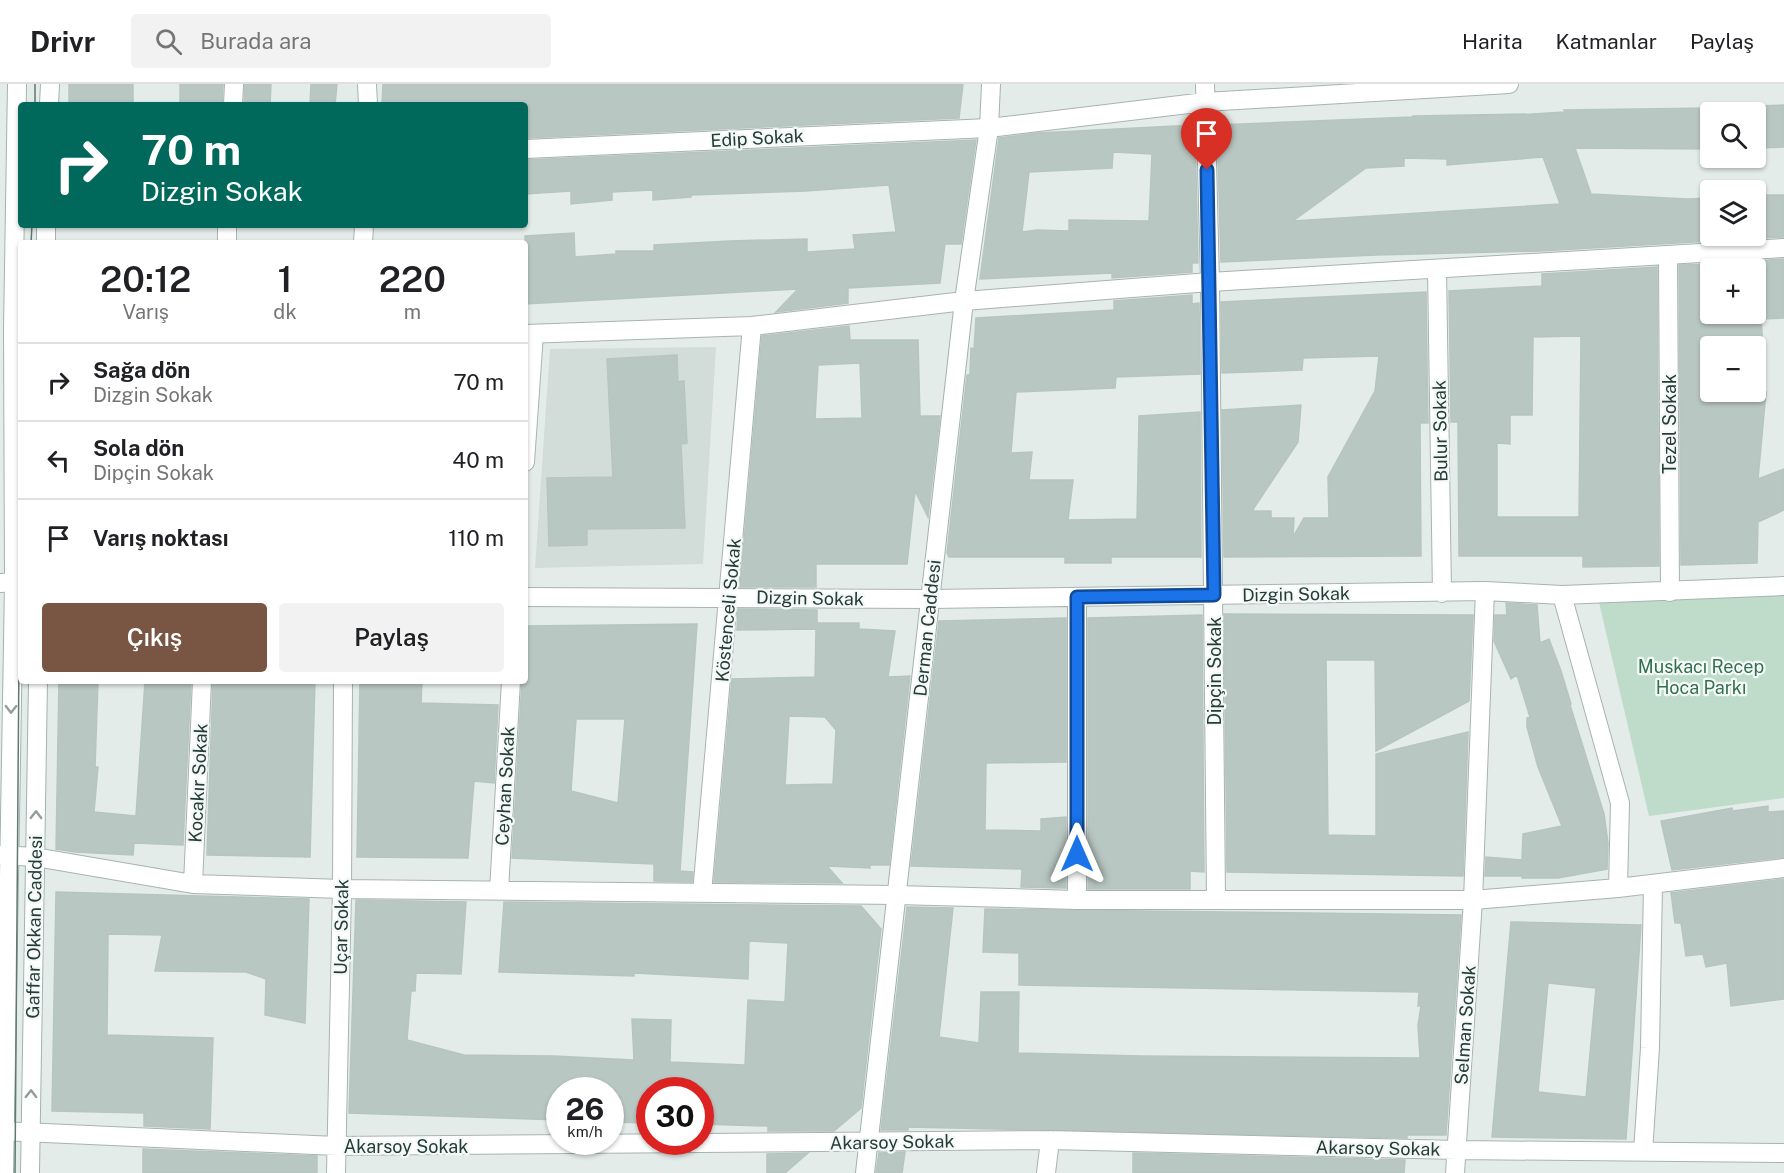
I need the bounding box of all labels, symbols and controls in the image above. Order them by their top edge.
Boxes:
search box [131,14,551,68]
text: Drivr [30,25,95,58]
icon: search [152,25,185,58]
text: Burada ara [200,28,311,54]
text: Harita [1462,29,1523,54]
text: Katmanlar [1556,29,1657,54]
text: Paylaş [1690,29,1754,54]
map controls [1700,102,1766,402]
button: search [1700,102,1766,168]
pin [1181,108,1232,170]
icon: arrive [1190,117,1223,150]
text: 70 m [141,125,241,174]
street label: Edip Sokak [710,125,804,151]
icon: right [42,126,120,204]
text: Dizgin Sokak [141,175,303,207]
button: layers [1700,180,1766,246]
text: 20:12 [100,258,191,300]
text: 1 [277,258,293,300]
text: 220 [379,258,446,300]
button: + [1700,258,1766,324]
text: Varış [122,300,169,324]
text: dk [273,300,297,324]
text: m [404,300,421,324]
button: − [1700,336,1766,402]
text: Sağa dön [93,357,190,383]
icon: right [42,366,75,399]
text: 70 m [453,369,504,395]
street label: Tezel Sokak [1659,374,1680,474]
street label: Bulur Sokak [1429,380,1451,482]
text: Dizgin Sokak [93,383,213,407]
text: Sola dön [93,435,184,461]
icon: left [42,444,75,477]
text: 40 m [452,447,504,473]
text: Dipçin Sokak [93,461,214,485]
icon: arrive [42,522,75,555]
text: Varış noktası [93,525,228,551]
text: 110 m [448,525,504,551]
street label: Köstenceli Sokak [711,537,745,683]
street label: Derman Caddesi [909,559,945,697]
street label: Dizgin Sokak [1242,583,1350,605]
street label: Dizgin Sokak [756,587,864,609]
button: Çıkış [42,603,267,672]
button: Paylaş [279,603,504,672]
street label: Dipçin Sokak [1204,617,1225,725]
park label: Muskacı Recep Hoca Parkı [1638,656,1764,698]
one-way arrow [5,705,17,714]
street label: Kocakır Sokak [184,723,212,843]
street label: Ceyhan Sokak [491,726,519,846]
one-way arrow [30,810,42,819]
position arrow [1045,822,1109,886]
street label: Gaffar Okkan Caddesi [22,835,46,1019]
street label: Uçar Sokak [330,879,352,975]
street label: Selman Sokak [1450,964,1480,1086]
speed limit sign: 30 [636,1077,714,1155]
one-way arrow [25,1089,37,1098]
text: 26 [566,1091,604,1127]
text: km/h [567,1123,603,1140]
street label: Akarsoy Sokak [829,1130,955,1154]
street label: Akarsoy Sokak [344,1136,468,1157]
street label: Akarsoy Sokak [1315,1136,1441,1160]

